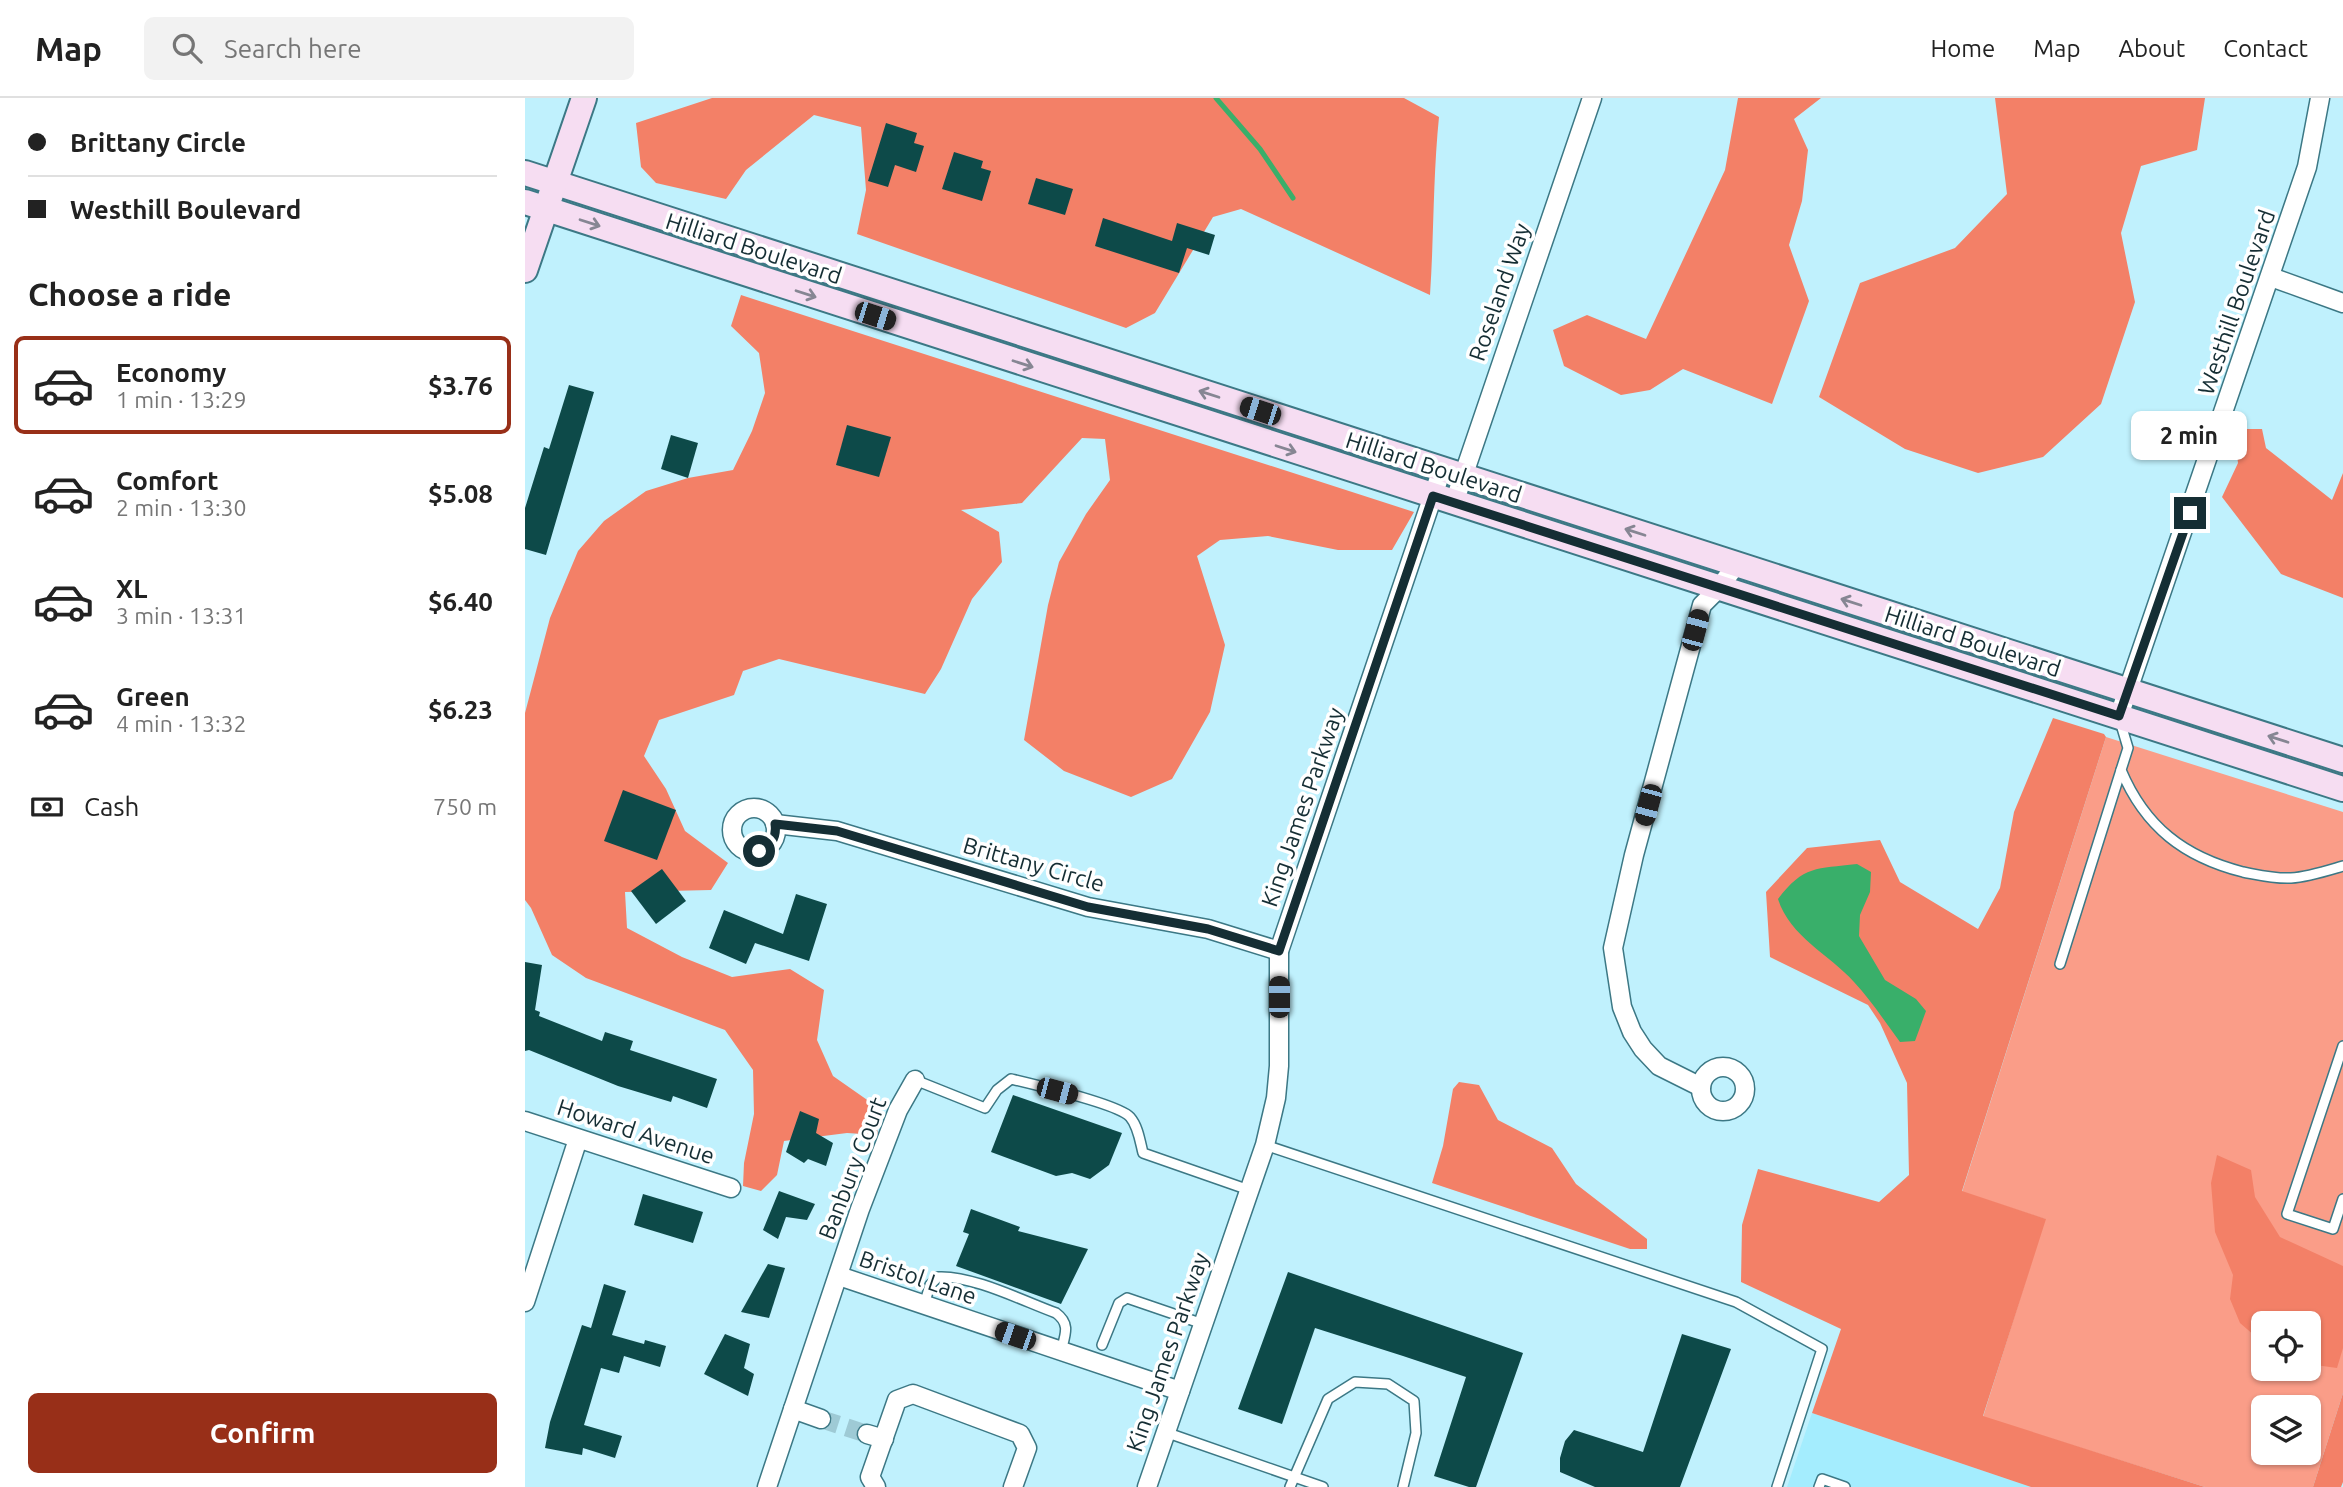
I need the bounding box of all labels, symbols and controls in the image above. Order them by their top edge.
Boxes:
search box [144,17,634,80]
icon: search [168,29,206,67]
text: Map [35,30,102,67]
text: Search here [224,34,362,63]
text: Home [1930,35,1995,62]
text: Map [2033,35,2080,62]
text: About [2118,35,2185,62]
text: Contact [2223,35,2308,62]
text: Brittany Circle [70,128,246,157]
text: Westhill Boulevard [70,195,301,224]
street label: Westhill Boulevard [2193,206,2279,398]
street label: Hilliard Boulevard [663,208,845,288]
one-way arrow [579,218,601,231]
street label: Roseland Way [1464,220,1534,364]
text: Choose a ride [28,276,231,312]
one-way arrow [795,289,817,302]
car [852,300,899,332]
icon: car [32,354,95,417]
text: Economy [116,358,226,387]
one-way arrow [1011,358,1033,371]
text: $3.76 [428,371,493,400]
text: 1 min · 13:29 [116,387,247,412]
one-way arrow [1198,387,1220,399]
car [1237,395,1284,427]
callout: 2 min [2132,412,2248,460]
text: 2 min [2160,423,2218,448]
street label: Hilliard Boulevard [1343,427,1525,507]
one-way arrow [1275,443,1297,456]
icon: car [32,462,95,525]
text: Comfort [116,466,219,495]
text: $5.08 [428,479,493,508]
text: 2 min · 13:30 [116,495,247,520]
route end [2174,497,2206,529]
one-way arrow [1624,525,1646,538]
icon: car [32,570,95,633]
text: XL [116,574,147,603]
text: $6.40 [428,587,493,616]
one-way arrow [1841,595,1863,608]
street label: Hilliard Boulevard [1882,601,2064,681]
text: 3 min · 13:31 [116,603,247,628]
car [1680,607,1711,653]
icon: car [32,678,95,741]
text: Green [116,682,190,711]
text: $6.23 [428,695,493,724]
street label: King James Parkway [1256,704,1348,910]
text: 4 min · 13:32 [116,711,247,736]
one-way arrow [2267,732,2289,745]
car [1633,782,1664,828]
icon: cash [28,788,66,826]
text: Cash [84,792,139,821]
text: 750 m [433,794,497,819]
street label: Brittany Circle [960,832,1108,896]
route start [743,835,775,867]
car [1269,976,1290,1018]
car [1034,1075,1081,1107]
street label: Banbury Court [813,1093,891,1243]
street label: Howard Avenue [554,1094,718,1168]
street label: Bristol Lane [856,1245,980,1309]
street label: King James Parkway [1121,1249,1213,1455]
map controls [2251,1311,2321,1465]
button: locate [2251,1311,2321,1381]
car [992,1319,1039,1353]
button: Confirm [28,1393,497,1473]
button: layers [2251,1395,2321,1465]

